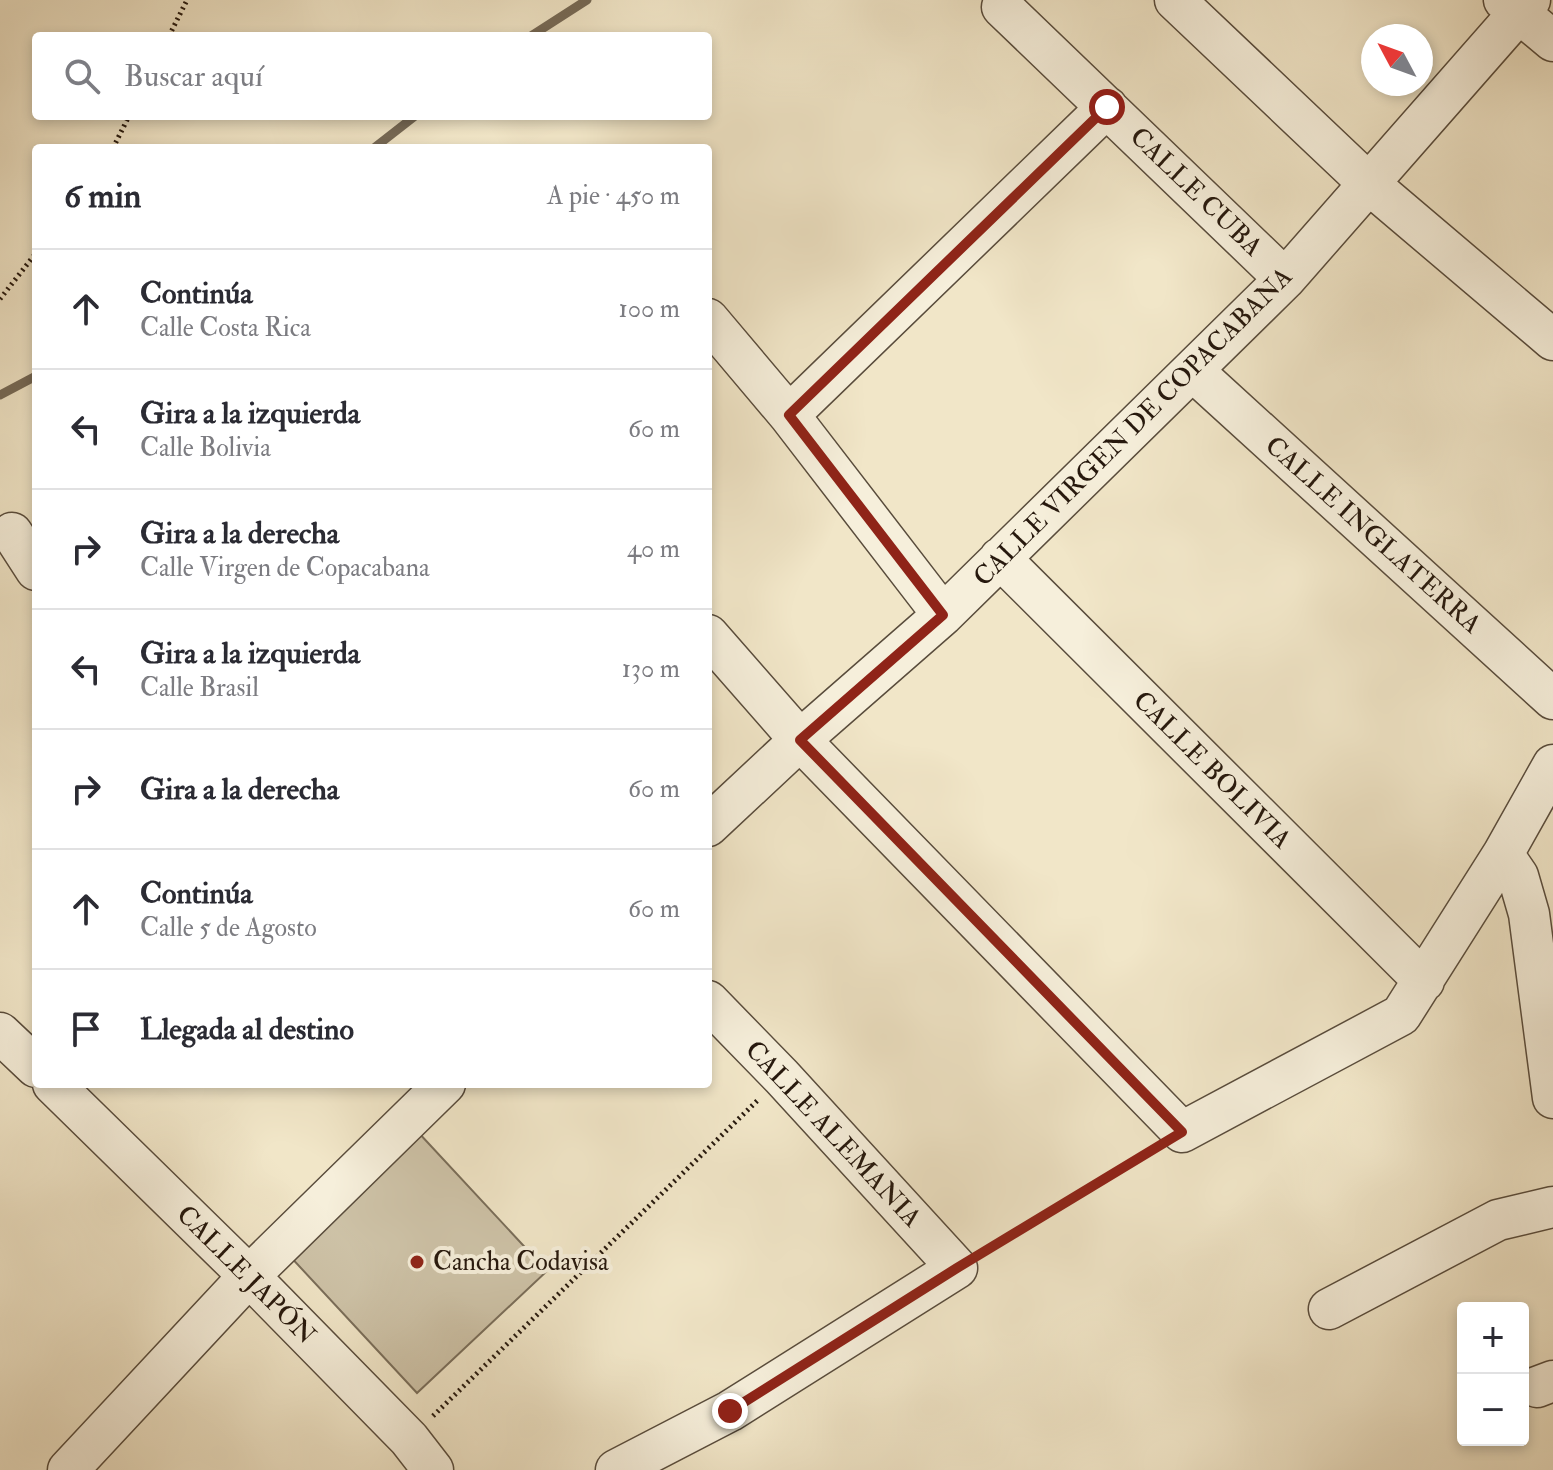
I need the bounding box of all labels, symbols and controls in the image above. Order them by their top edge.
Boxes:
north arrow [1361,24,1433,96]
search box [32,32,712,120]
icon: search [60,54,104,98]
text: Buscar aquí [124,58,263,95]
route start [1089,89,1125,125]
street label: CALLE CUBA [1123,121,1269,264]
text: 6 min [64,175,141,218]
text: A pie · 450 m [547,180,680,212]
street label: CALLE VIRGEN DE COPACABANA [967,261,1299,593]
text: Continúa [140,275,253,312]
icon: ahead [64,287,108,331]
text: 100 m [619,293,680,325]
text: Calle Costa Rica [140,312,311,344]
text: Gira a la izquierda [140,395,360,432]
icon: left [64,407,108,451]
text: 60 m [628,413,680,445]
street label: CALLE INGLATERRA [1258,430,1488,641]
text: Calle Bolivia [140,432,271,464]
text: Gira a la derecha [140,515,339,552]
icon: right [64,527,108,571]
text: 40 m [627,533,680,565]
text: Calle Virgen de Copacabana [140,552,430,584]
text: Gira a la izquierda [140,635,360,672]
icon: left [64,647,108,691]
text: 130 m [622,653,680,685]
text: Calle Brasil [140,672,259,704]
street label: CALLE BOLIVIA [1126,684,1298,856]
icon: right [64,767,108,811]
text: Gira a la derecha [140,771,339,808]
text: 60 m [628,773,680,805]
text: Continúa [140,875,253,912]
icon: ahead [64,887,108,931]
text: 60 m [628,893,680,925]
text: Calle 5 de Agosto [140,912,317,944]
icon: arrive [64,1007,108,1051]
text: Llegada al destino [140,1011,354,1048]
street label: CALLE ALEMANIA [738,1034,928,1234]
street label: CALLE JAPÓN [170,1197,324,1352]
place label: Cancha Codavisa [433,1246,609,1278]
marker: Cancha Codavisa [408,1253,426,1271]
map controls [1457,1302,1529,1446]
button: + [1457,1302,1529,1374]
button: − [1457,1374,1529,1446]
route end [712,1393,748,1429]

